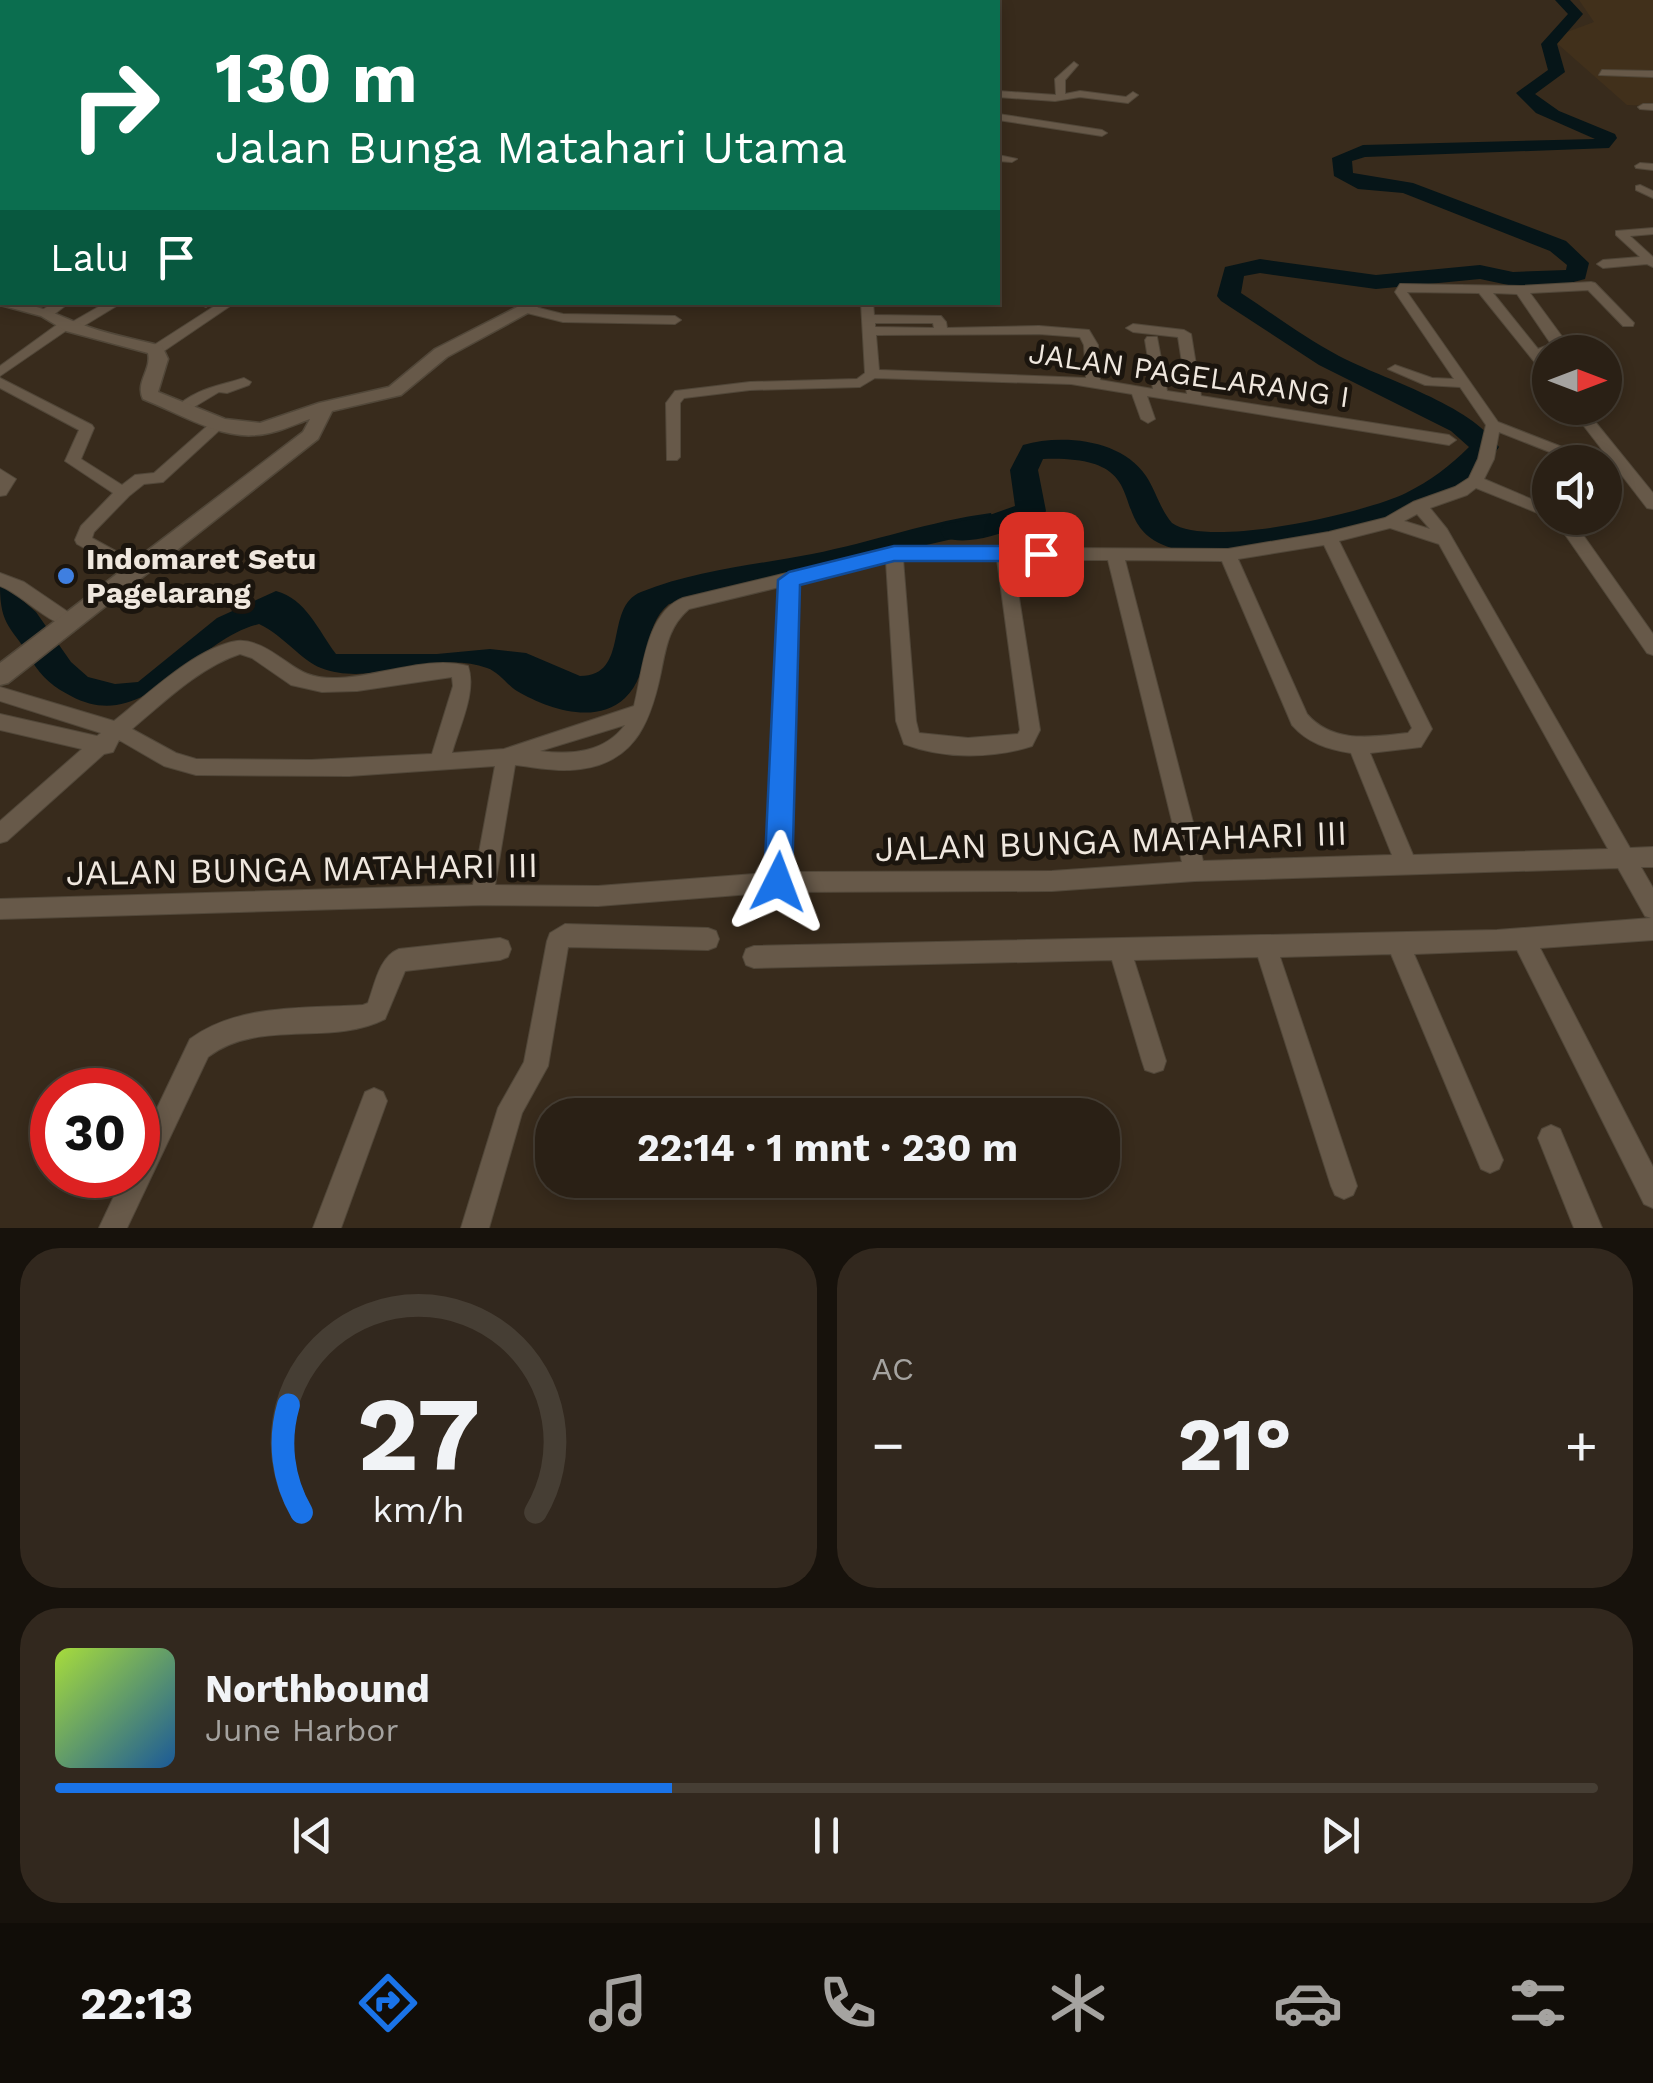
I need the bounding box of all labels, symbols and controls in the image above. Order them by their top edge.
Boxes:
text: 130 m [215,37,418,119]
icon: right [50,40,180,170]
text: Jalan Bunga Matahari Utama [215,121,847,174]
icon: arrive [149,230,204,285]
text: Lalu [50,236,129,280]
street label: JALAN PAGELARANG I [1027,335,1352,414]
north arrow [1532,335,1622,425]
map controls [1532,335,1622,535]
button: sound [1532,445,1622,535]
pin [999,512,1084,597]
icon: arrive [1014,527,1069,582]
place label: Indomaret Setu Pagelarang [86,541,316,610]
marker: Indomaret Setu Pagelarang [55,565,77,587]
street label: JALAN BUNGA MATAHARI III [874,812,1348,870]
position arrow [726,830,830,934]
street label: JALAN BUNGA MATAHARI III [65,844,539,894]
speed limit sign: 30 [30,1068,160,1198]
text: 22:14 · 1 mnt · 230 m [637,1126,1018,1170]
text: AC [872,1350,914,1388]
text: 27 [357,1373,480,1495]
text: 21° [1178,1400,1292,1488]
text: − [872,1413,905,1477]
text: + [1565,1413,1598,1477]
text: km/h [372,1489,464,1531]
text: Northbound [205,1667,430,1711]
text: June Harbor [205,1711,399,1749]
icon: previous [285,1808,340,1863]
icon: pause [799,1808,854,1863]
icon: next [1313,1808,1368,1863]
icon: directions [353,1968,423,2038]
icon: music [583,1968,653,2038]
icon: phone [813,1968,883,2038]
icon: climate [1043,1968,1113,2038]
icon: car [1273,1968,1343,2038]
icon: filters [1503,1968,1573,2038]
text: 22:13 [80,1977,193,2030]

